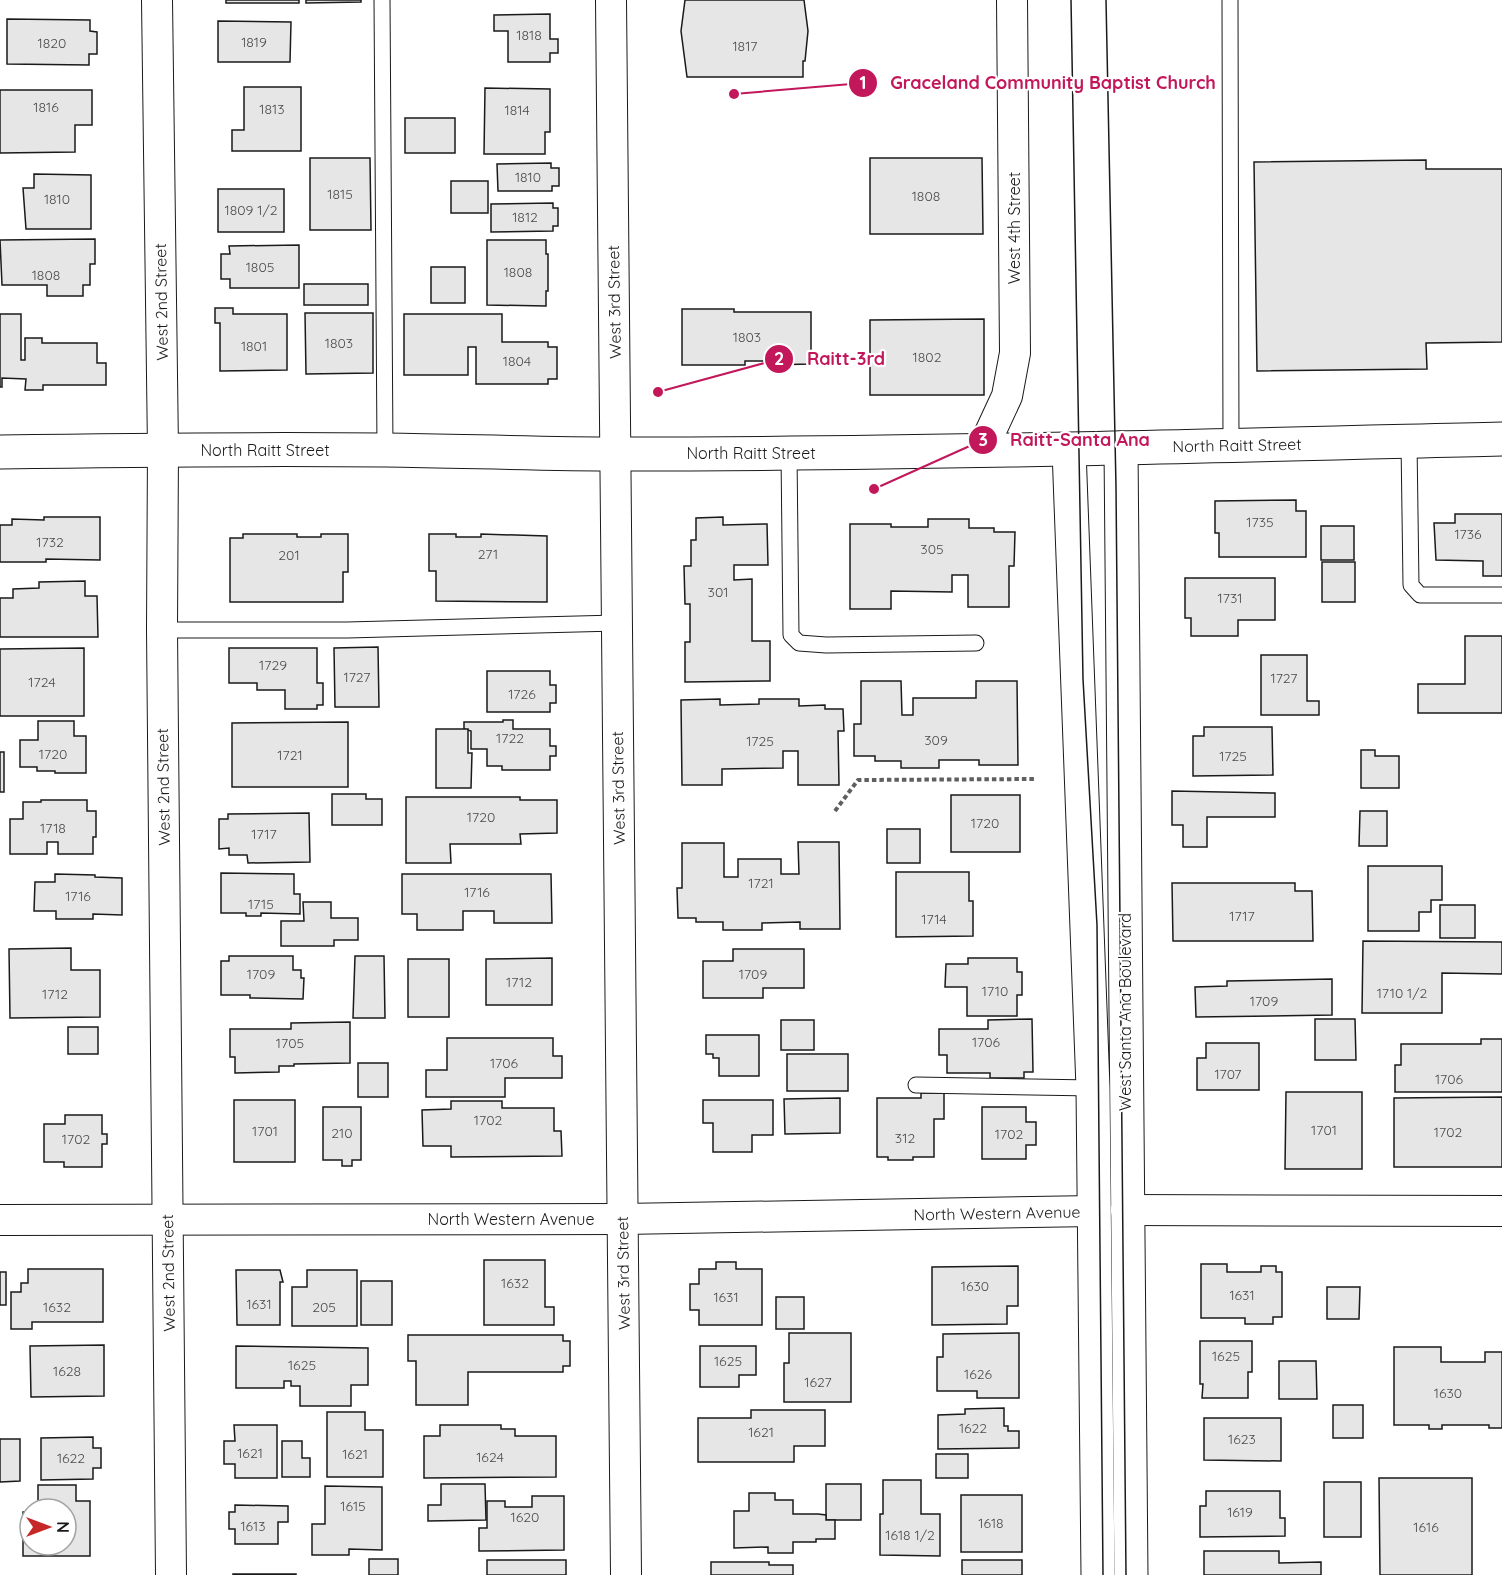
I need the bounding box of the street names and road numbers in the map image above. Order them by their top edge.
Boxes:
street label: West 4th Street [1004,172,1024,284]
street label: West 2nd Street [150,243,172,361]
street label: West 3rd Street [603,245,625,359]
street label: North Raitt Street [1172,434,1302,456]
street label: North Raitt Street [200,440,330,460]
street label: North Raitt Street [686,443,816,463]
street label: West 2nd Street [152,728,174,846]
street label: West 3rd Street [607,731,629,845]
street label: West Santa Ana Boulevard [1115,913,1135,1111]
street label: North Western Avenue [913,1202,1081,1224]
street label: North Western Avenue [428,1209,595,1229]
street label: West 2nd Street [157,1214,179,1332]
street label: West 3rd Street [612,1216,634,1330]

